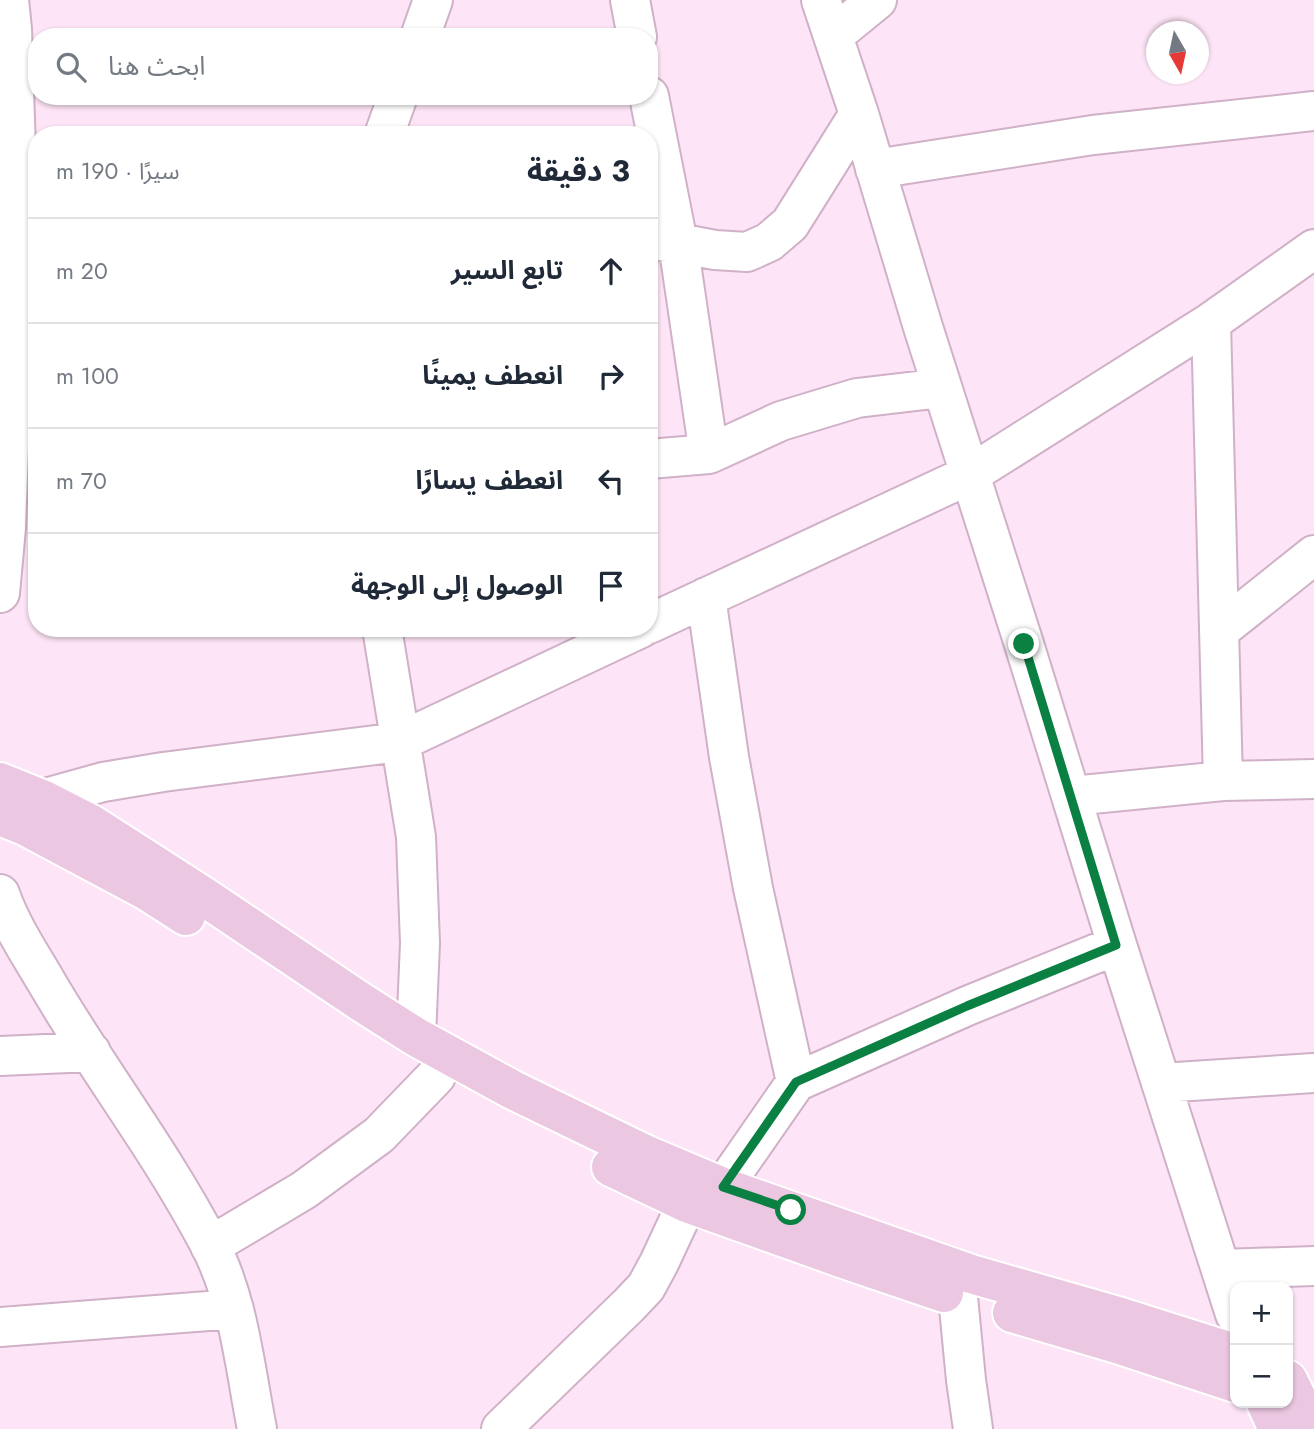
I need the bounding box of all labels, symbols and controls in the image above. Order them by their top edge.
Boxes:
north arrow [1146,21,1209,84]
search box [28,28,658,105]
text: ابحث هنا [108,47,205,85]
icon: search [52,48,90,86]
text: 3 دقيقة [527,149,630,192]
text: سيرًا · 190 m [56,154,180,188]
text: تابع السير [451,251,563,289]
icon: ahead [592,252,630,290]
text: 20 m [56,254,108,288]
text: انعطف يمينًا [422,356,563,394]
icon: right [592,357,630,395]
text: 100 m [56,359,119,393]
text: انعطف يسارًا [416,461,563,499]
icon: left [592,462,630,500]
text: 70 m [56,464,107,498]
text: الوصول إلى الوجهة [351,566,563,604]
icon: arrive [592,567,630,605]
route end [1008,628,1039,659]
route start [775,1194,806,1225]
map controls [1230,1282,1293,1408]
button: + [1230,1282,1293,1345]
button: − [1230,1345,1293,1408]

